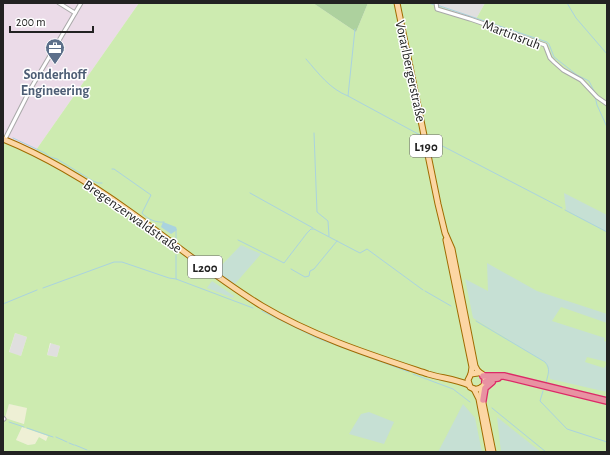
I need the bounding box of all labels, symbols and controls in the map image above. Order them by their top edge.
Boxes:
scale bar [10,8,93,34]
text: 200 m [16,16,46,28]
street label: Martinsruh [481,17,543,52]
street label: Vorarlbergerstraße [392,19,428,123]
office icon: Sonderhoff Engineering [44,37,66,65]
place label: Sonderhoff Engineering [21,68,90,98]
road number: L190 [410,135,442,157]
street label: Bregenzerwaldstraße [81,178,184,256]
road number: L200 [188,256,222,278]

